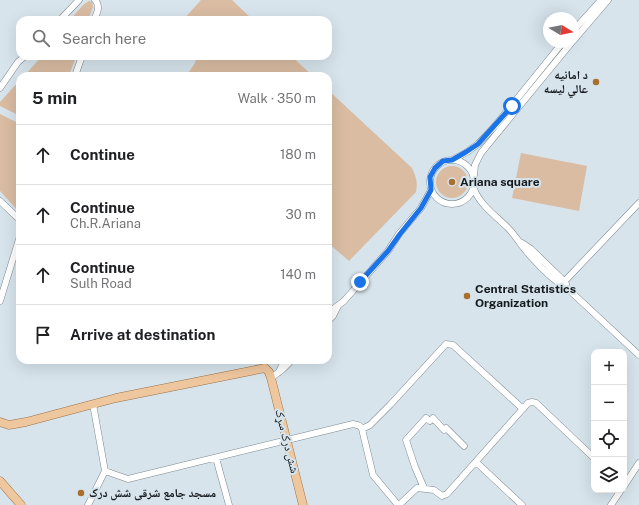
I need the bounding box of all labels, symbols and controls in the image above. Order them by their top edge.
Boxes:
north arrow [543,12,579,48]
search box [16,16,332,60]
icon: search [30,27,52,49]
text: Search here [62,30,146,47]
place label: د امانیه عالي لیسه [544,68,588,99]
marker: د امانیه عالي لیسه [591,77,601,87]
text: 5 min [32,88,77,108]
text: Walk · 350 m [238,91,316,106]
route start [503,97,521,115]
icon: ahead [32,144,54,166]
text: Continue [70,146,135,163]
text: 180 m [280,147,316,162]
place label: Ariana square [460,175,540,189]
marker: Ariana square [447,177,457,187]
text: Continue [70,199,135,216]
icon: ahead [32,204,54,226]
text: 30 m [286,207,316,222]
text: Ch.R.Ariana [70,216,141,231]
text: Continue [70,259,135,276]
icon: ahead [32,264,54,286]
text: 140 m [280,267,316,282]
route end [351,273,369,291]
text: Sulh Road [70,276,132,291]
place label: Central Statistics Organization [475,282,576,310]
marker: Central Statistics Organization [462,291,472,301]
icon: arrive [32,324,54,346]
text: Arrive at destination [70,326,215,343]
map controls [591,349,627,493]
button: + [591,349,627,385]
button: − [591,385,627,421]
street label: شش درک سړک [272,407,302,475]
button: locate [591,421,627,457]
button: layers [591,457,627,493]
place label: مسجد جامع شرقی شش درک [89,486,217,501]
marker: مسجد جامع شرقی شش درک [76,488,86,498]

